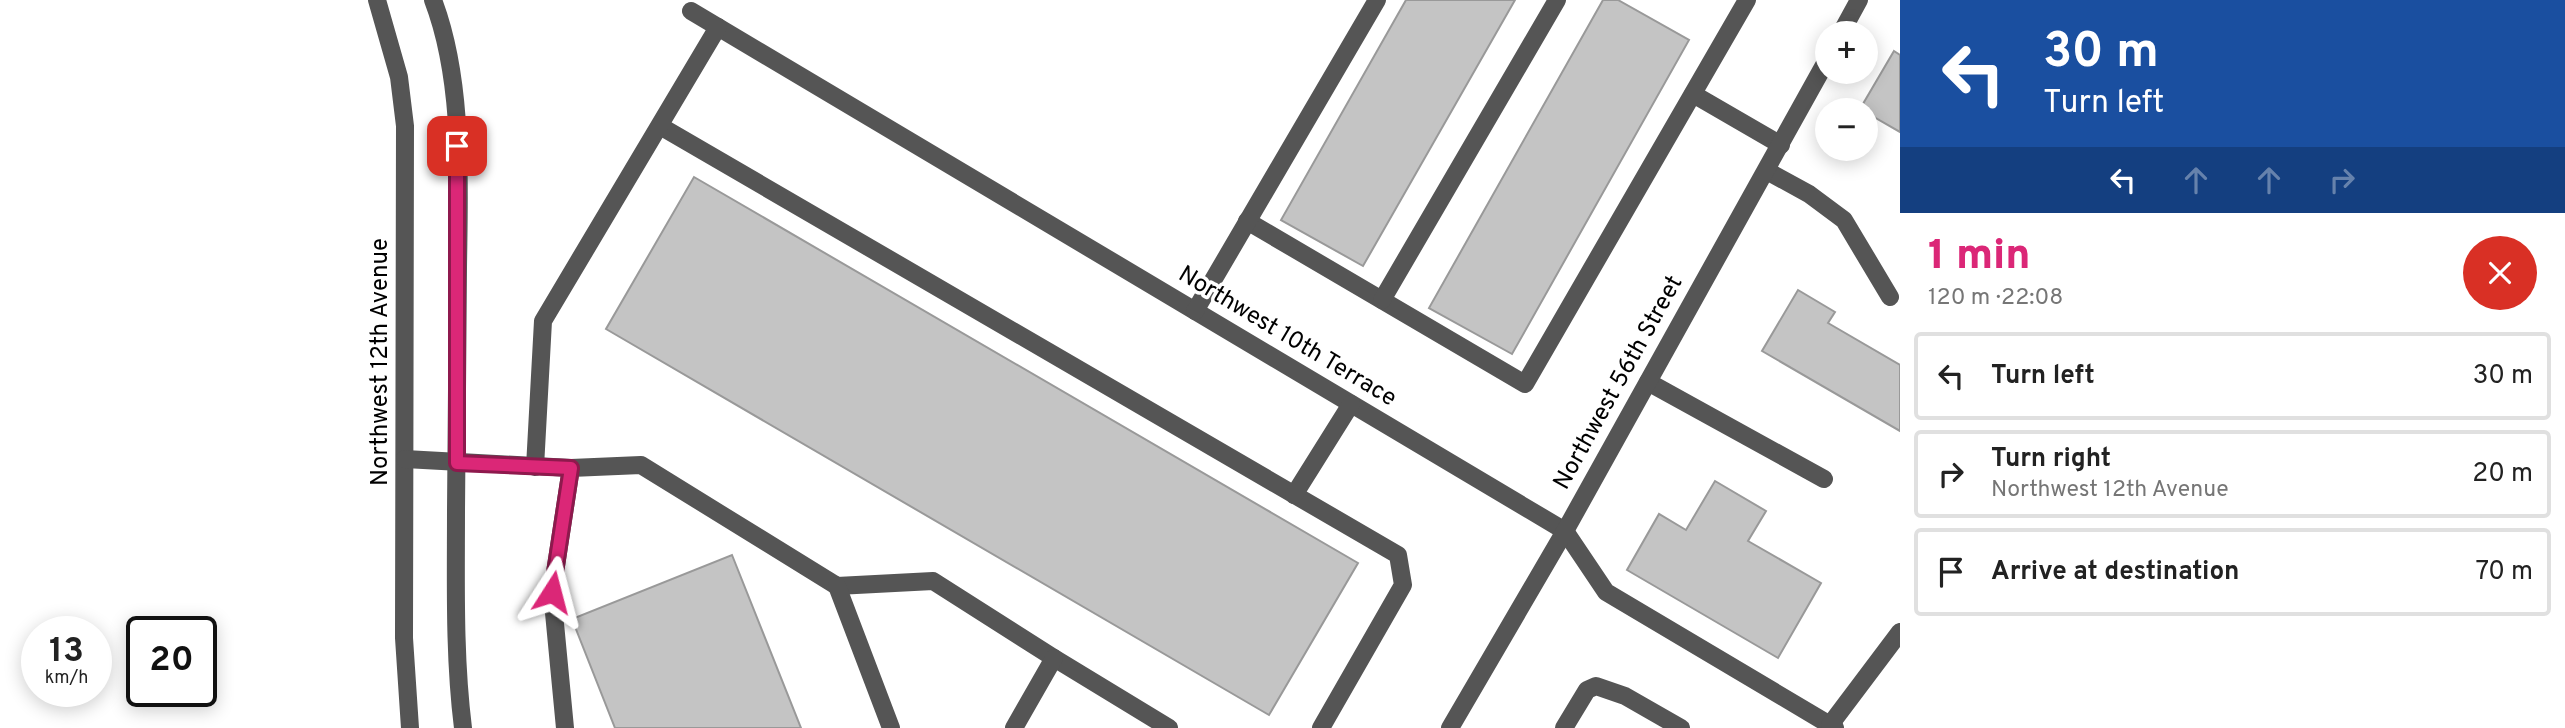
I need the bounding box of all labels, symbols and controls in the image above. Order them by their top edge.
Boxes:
map controls [1815,21,1878,161]
button: + [1815,21,1878,84]
text: 30 m [2043,23,2159,85]
icon: left [1928,28,2019,119]
text: Turn left [2043,84,2164,124]
button: − [1815,98,1878,161]
pin [427,116,487,176]
icon: arrive [438,127,476,165]
icon: left [2104,161,2142,199]
icon: ahead [2177,161,2215,199]
icon: ahead [2250,161,2288,199]
icon: right [2323,161,2361,199]
text: 1 min [1928,231,2031,284]
button: close [2463,236,2537,310]
street label: Northwest 12th Avenue [366,238,396,486]
street label: Northwest 10th Terrace [1172,260,1402,414]
street label: Northwest 56th Street [1548,271,1690,495]
text: 120 m · 22:08 [1928,284,2063,313]
icon: left [1932,357,1970,395]
text: Turn left [1991,360,2095,393]
text: 30 m [2473,360,2533,393]
text: Turn right [1991,443,2111,476]
icon: right [1932,455,1970,493]
text: 20 m [2472,458,2533,491]
text: Northwest 12th Avenue [1991,476,2229,505]
icon: arrive [1932,553,1970,591]
position arrow [515,555,589,629]
text: Arrive at destination [1991,556,2239,589]
text: 70 m [2475,556,2533,589]
speed limit sign: 20 [126,616,217,707]
text: 13 [49,630,84,674]
text: km/h [45,667,88,690]

